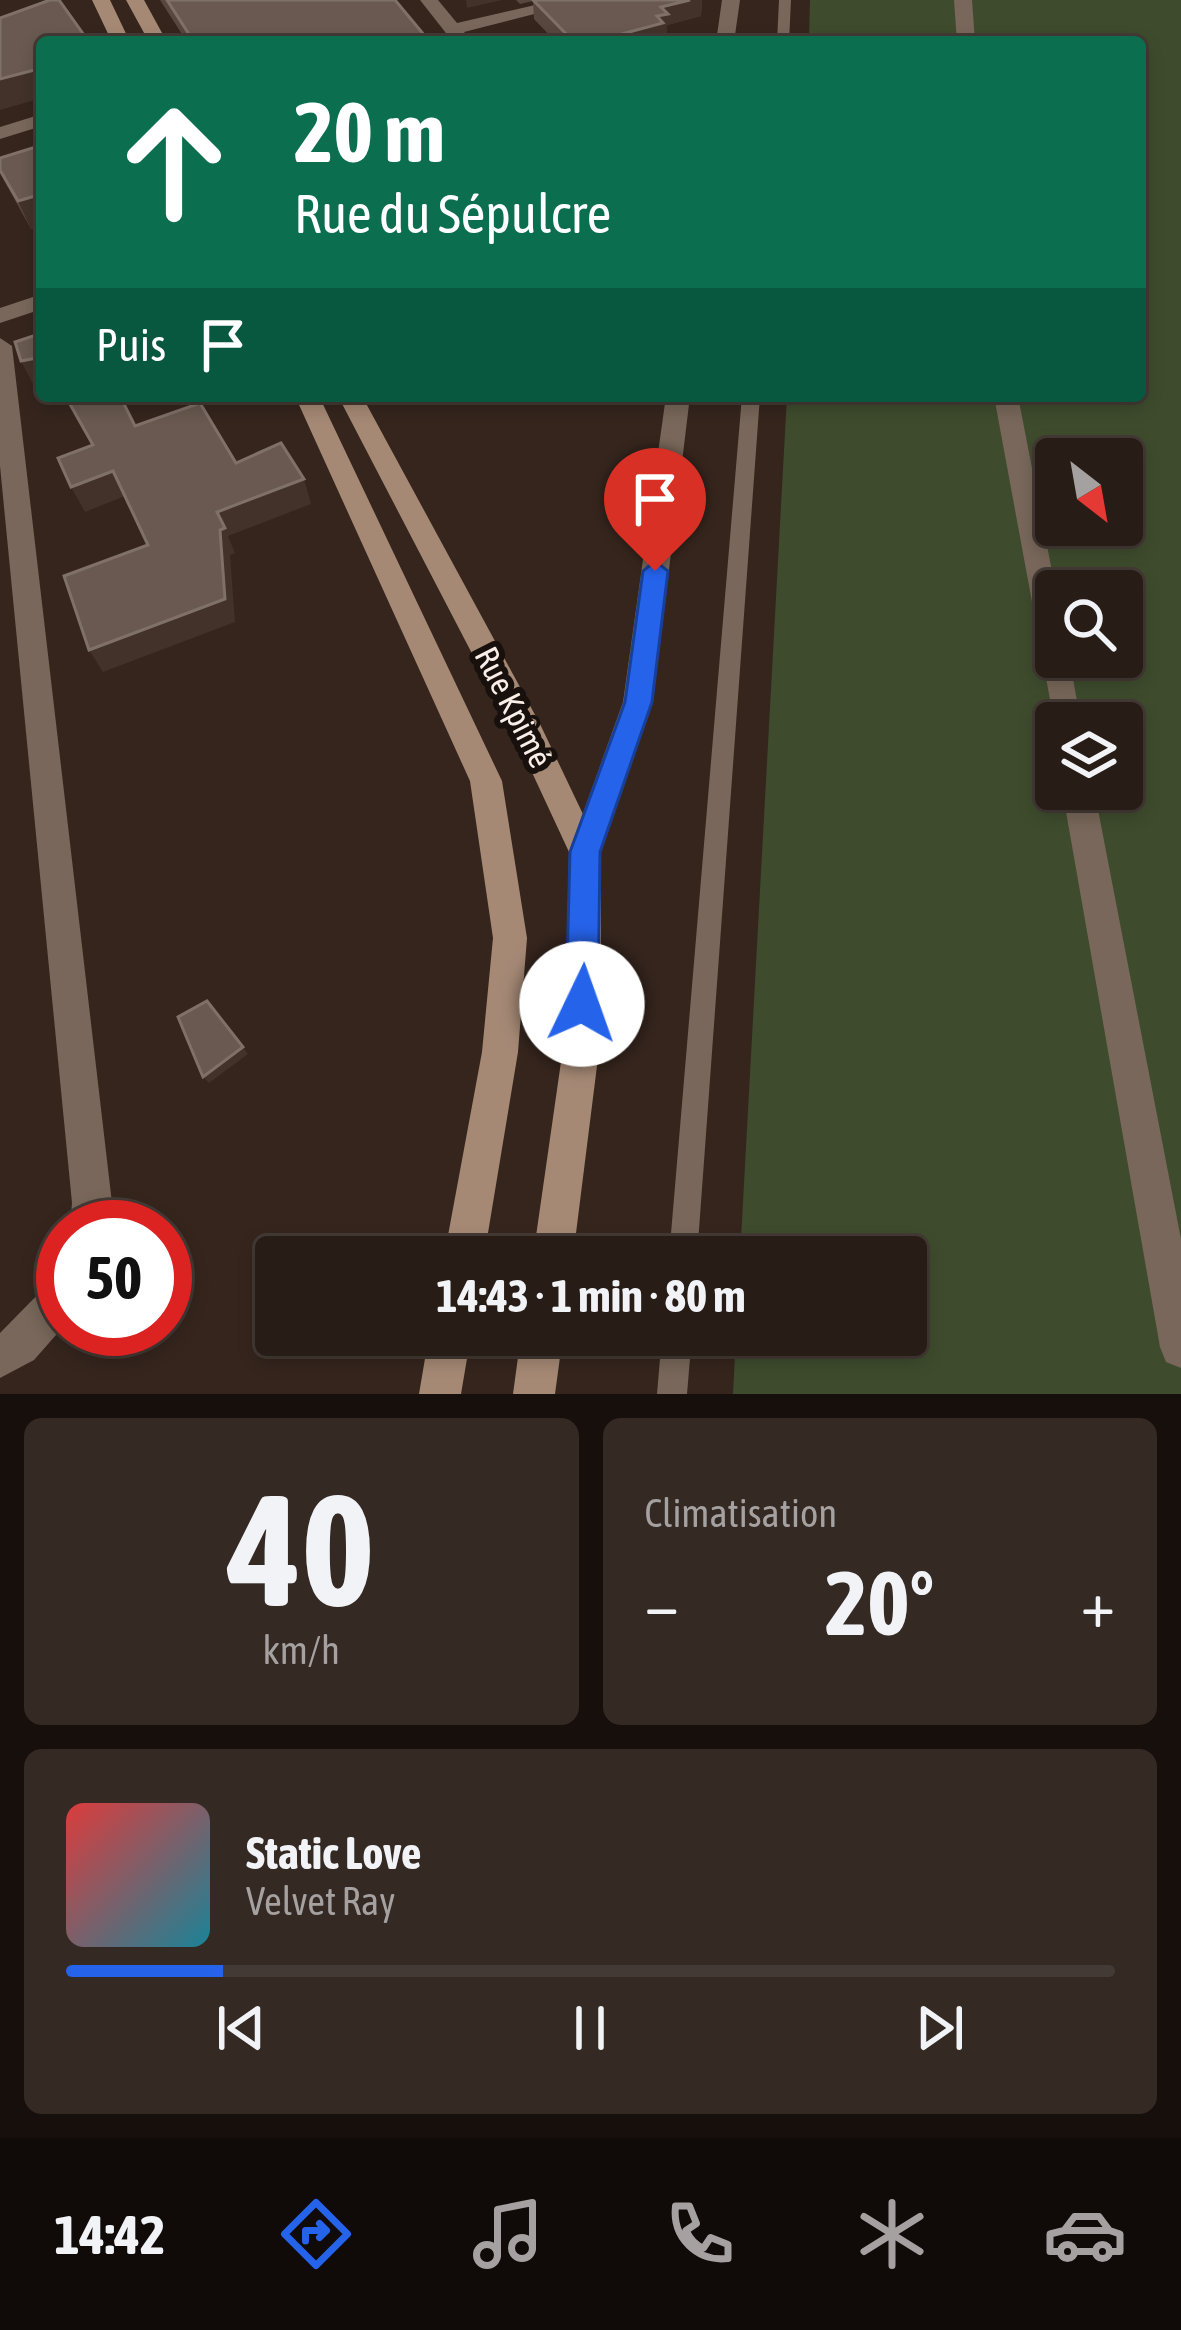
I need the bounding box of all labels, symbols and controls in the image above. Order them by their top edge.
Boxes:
icon: ahead [96,84,252,240]
text: 20 m [294,84,445,180]
text: Rue du Sépulcre [294,183,611,244]
icon: arrive [190,312,256,378]
text: Puis [96,319,166,371]
north arrow [1035,438,1143,546]
map controls [1035,438,1143,810]
pin [604,448,706,571]
icon: arrive [622,466,688,532]
button: search [1035,570,1143,678]
street label: Rue Kpimé [468,640,560,774]
button: layers [1035,702,1143,810]
position arrow [519,941,645,1067]
speed limit sign: 50 [36,1200,192,1356]
text: 14:43 · 1 min · 80 m [436,1270,746,1322]
text: 40 [228,1460,375,1639]
text: Climatisation [645,1491,837,1535]
text: 20° [825,1551,934,1654]
text: − [645,1565,679,1641]
text: + [1081,1565,1115,1641]
text: km/h [263,1628,340,1672]
text: Static Love [246,1827,422,1879]
text: Velvet Ray [246,1879,395,1923]
icon: previous [208,1995,274,2061]
icon: pause [557,1995,623,2061]
icon: next [907,1995,973,2061]
icon: directions [274,2192,358,2276]
icon: music [466,2192,550,2276]
icon: phone [658,2192,742,2276]
icon: climate [850,2192,934,2276]
icon: car [1043,2192,1127,2276]
text: 14:42 [54,2204,165,2265]

